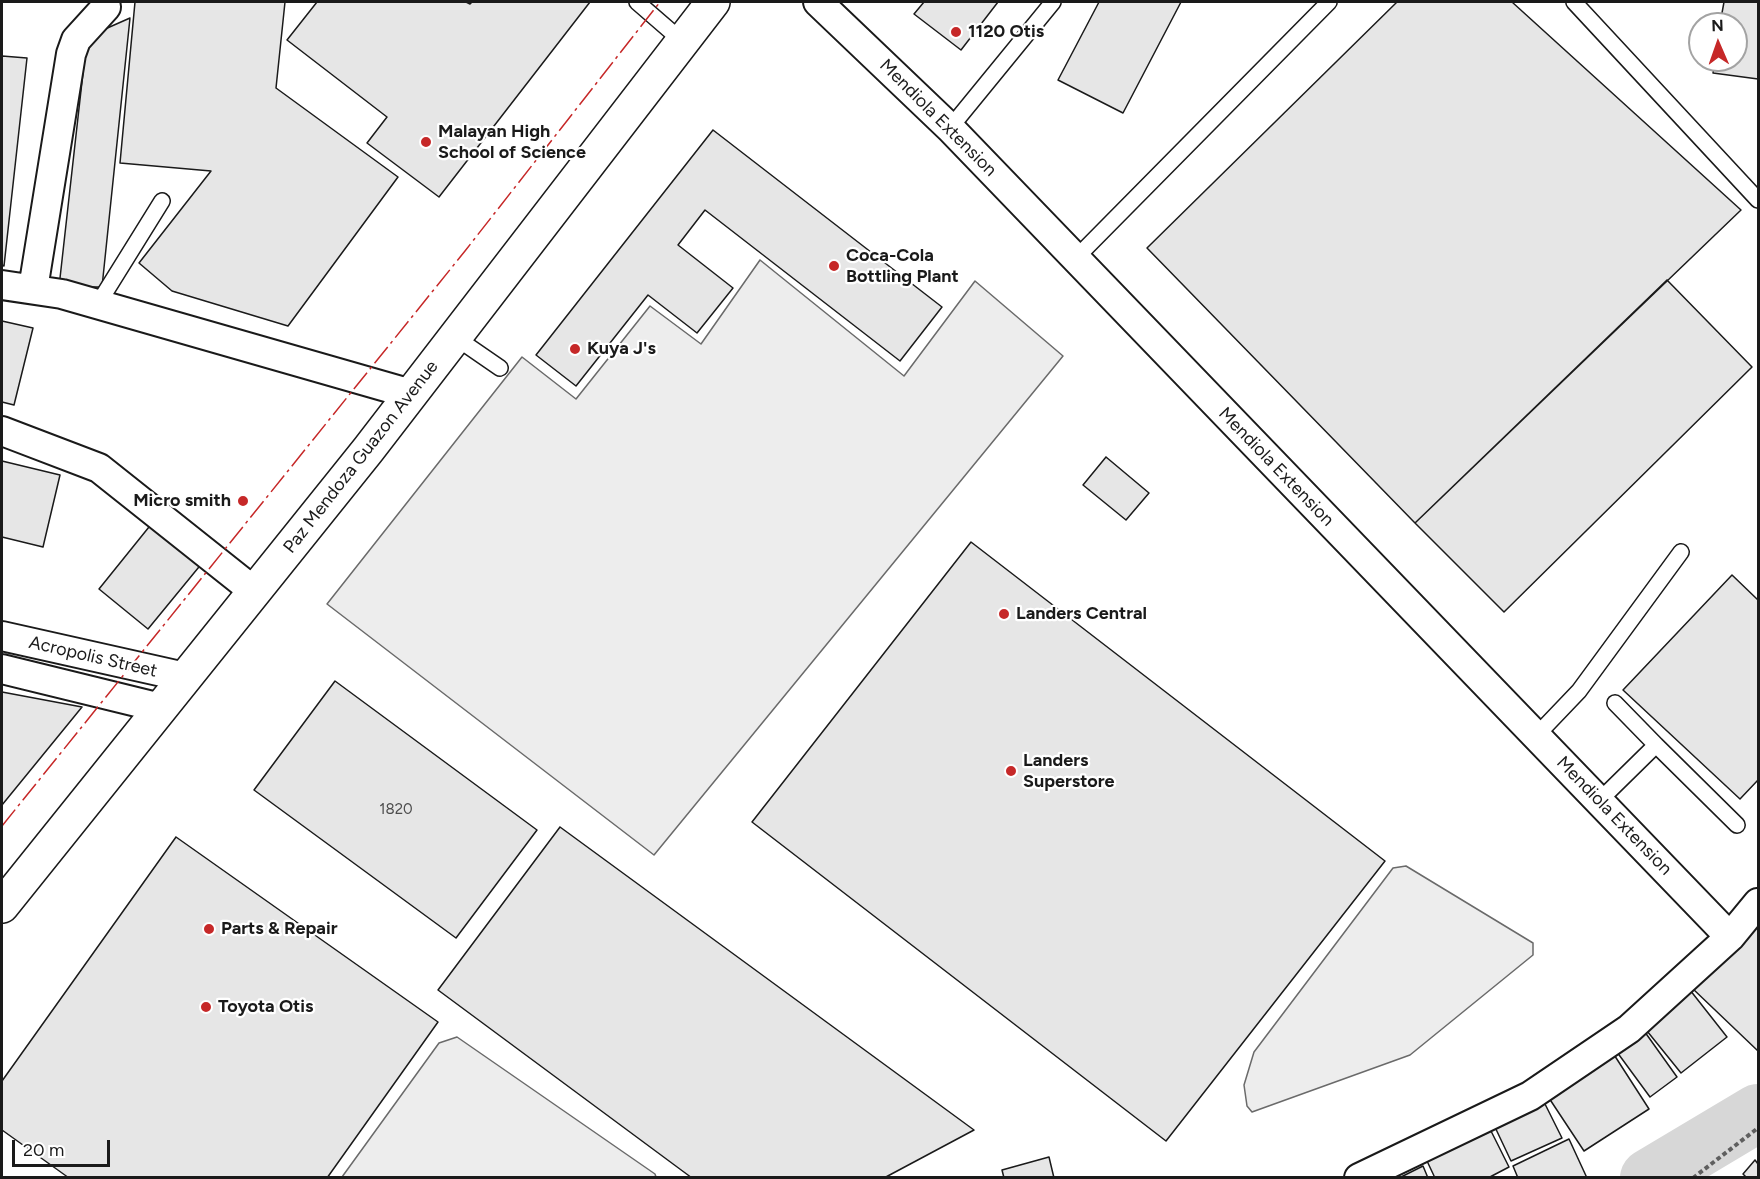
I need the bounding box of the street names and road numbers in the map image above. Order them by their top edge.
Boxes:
street label: Mendiola Extension [875,55,1001,181]
street label: Paz Mendoza Guazon Avenue [279,356,443,558]
street label: Mendiola Extension [1214,403,1338,531]
street label: Acropolis Street [27,632,159,682]
street label: Mendiola Extension [1552,752,1676,880]

